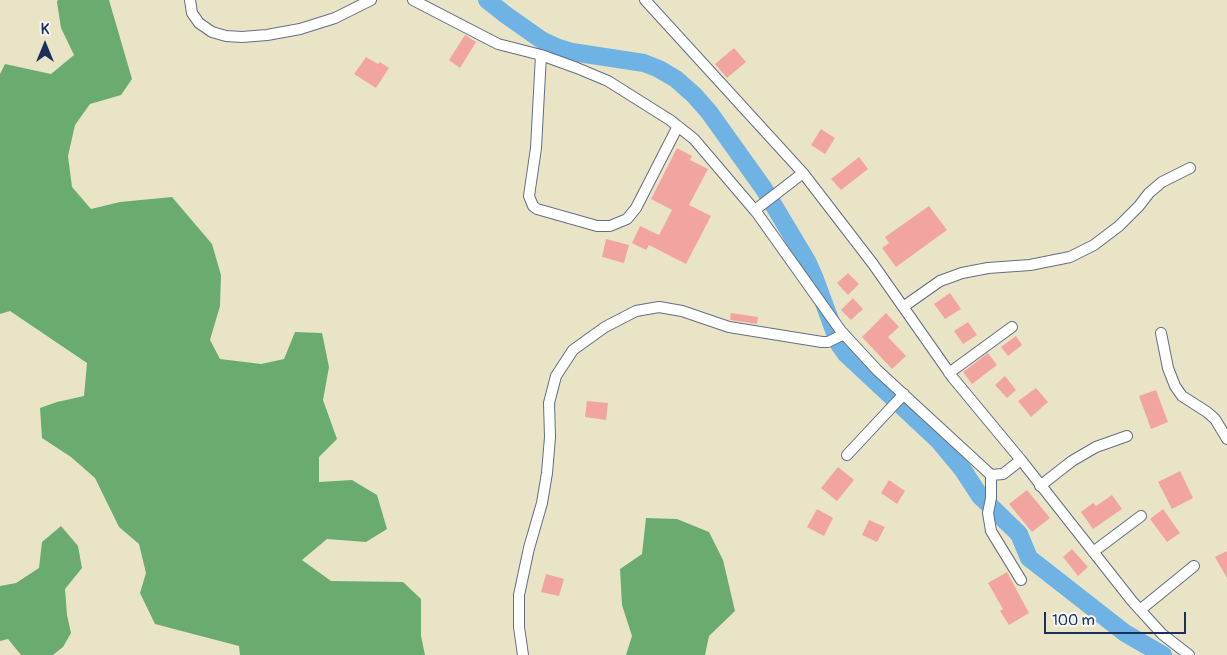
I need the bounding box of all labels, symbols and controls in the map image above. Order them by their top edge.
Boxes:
north arrow [20,20,70,70]
text: K [41,21,49,38]
scale bar [1047,602,1190,634]
text: 100 m [1052,611,1095,630]

